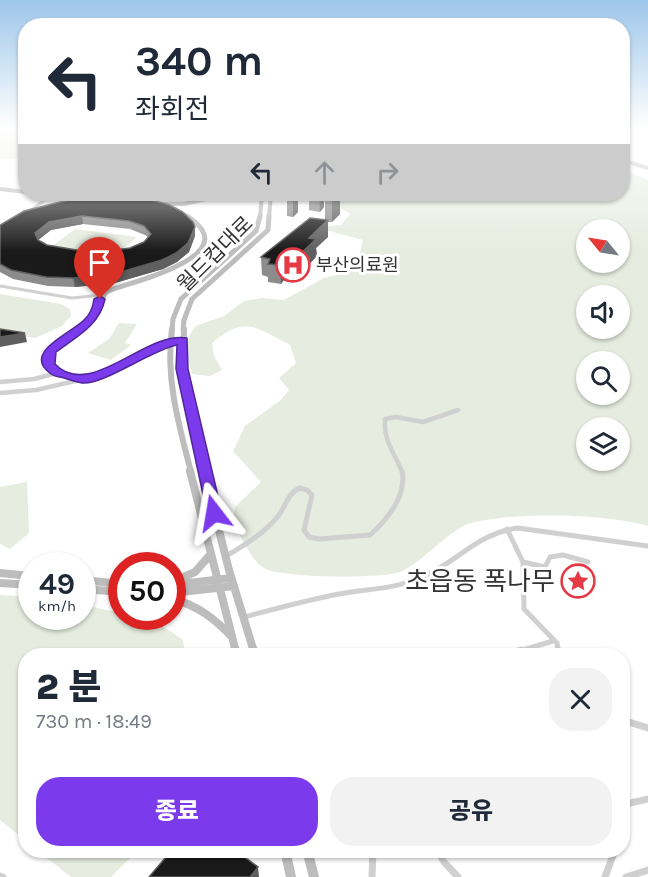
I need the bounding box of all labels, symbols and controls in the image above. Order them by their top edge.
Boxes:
text: 340 m [135,36,263,86]
icon: left [36,42,114,120]
text: 좌회전 [135,93,210,125]
icon: left [245,156,278,189]
icon: ahead [308,156,341,189]
icon: right [371,156,404,189]
street label: 월드컵대로 [172,211,258,297]
north arrow [576,219,630,273]
map controls [576,219,630,471]
pin [74,237,125,299]
icon: arrive [83,246,116,279]
hospital icon: 부산의료원 [275,247,311,283]
place label: 부산의료원 [316,254,399,276]
button: sound [576,285,630,339]
button: search [576,351,630,405]
button: layers [576,417,630,471]
position arrow [182,481,246,545]
speed limit sign: 50 [108,552,186,630]
place icon: 초읍동 폭나무 [560,563,596,599]
text: 49 [39,566,75,602]
place label: 초읍동 폭나무 [405,566,555,597]
text: km/h [38,597,76,615]
text: 2 분 [36,666,102,708]
button: close [549,668,612,731]
text: 730 m · 18:49 [36,710,152,733]
button: 종료 [36,777,318,846]
button: 공유 [330,777,612,846]

